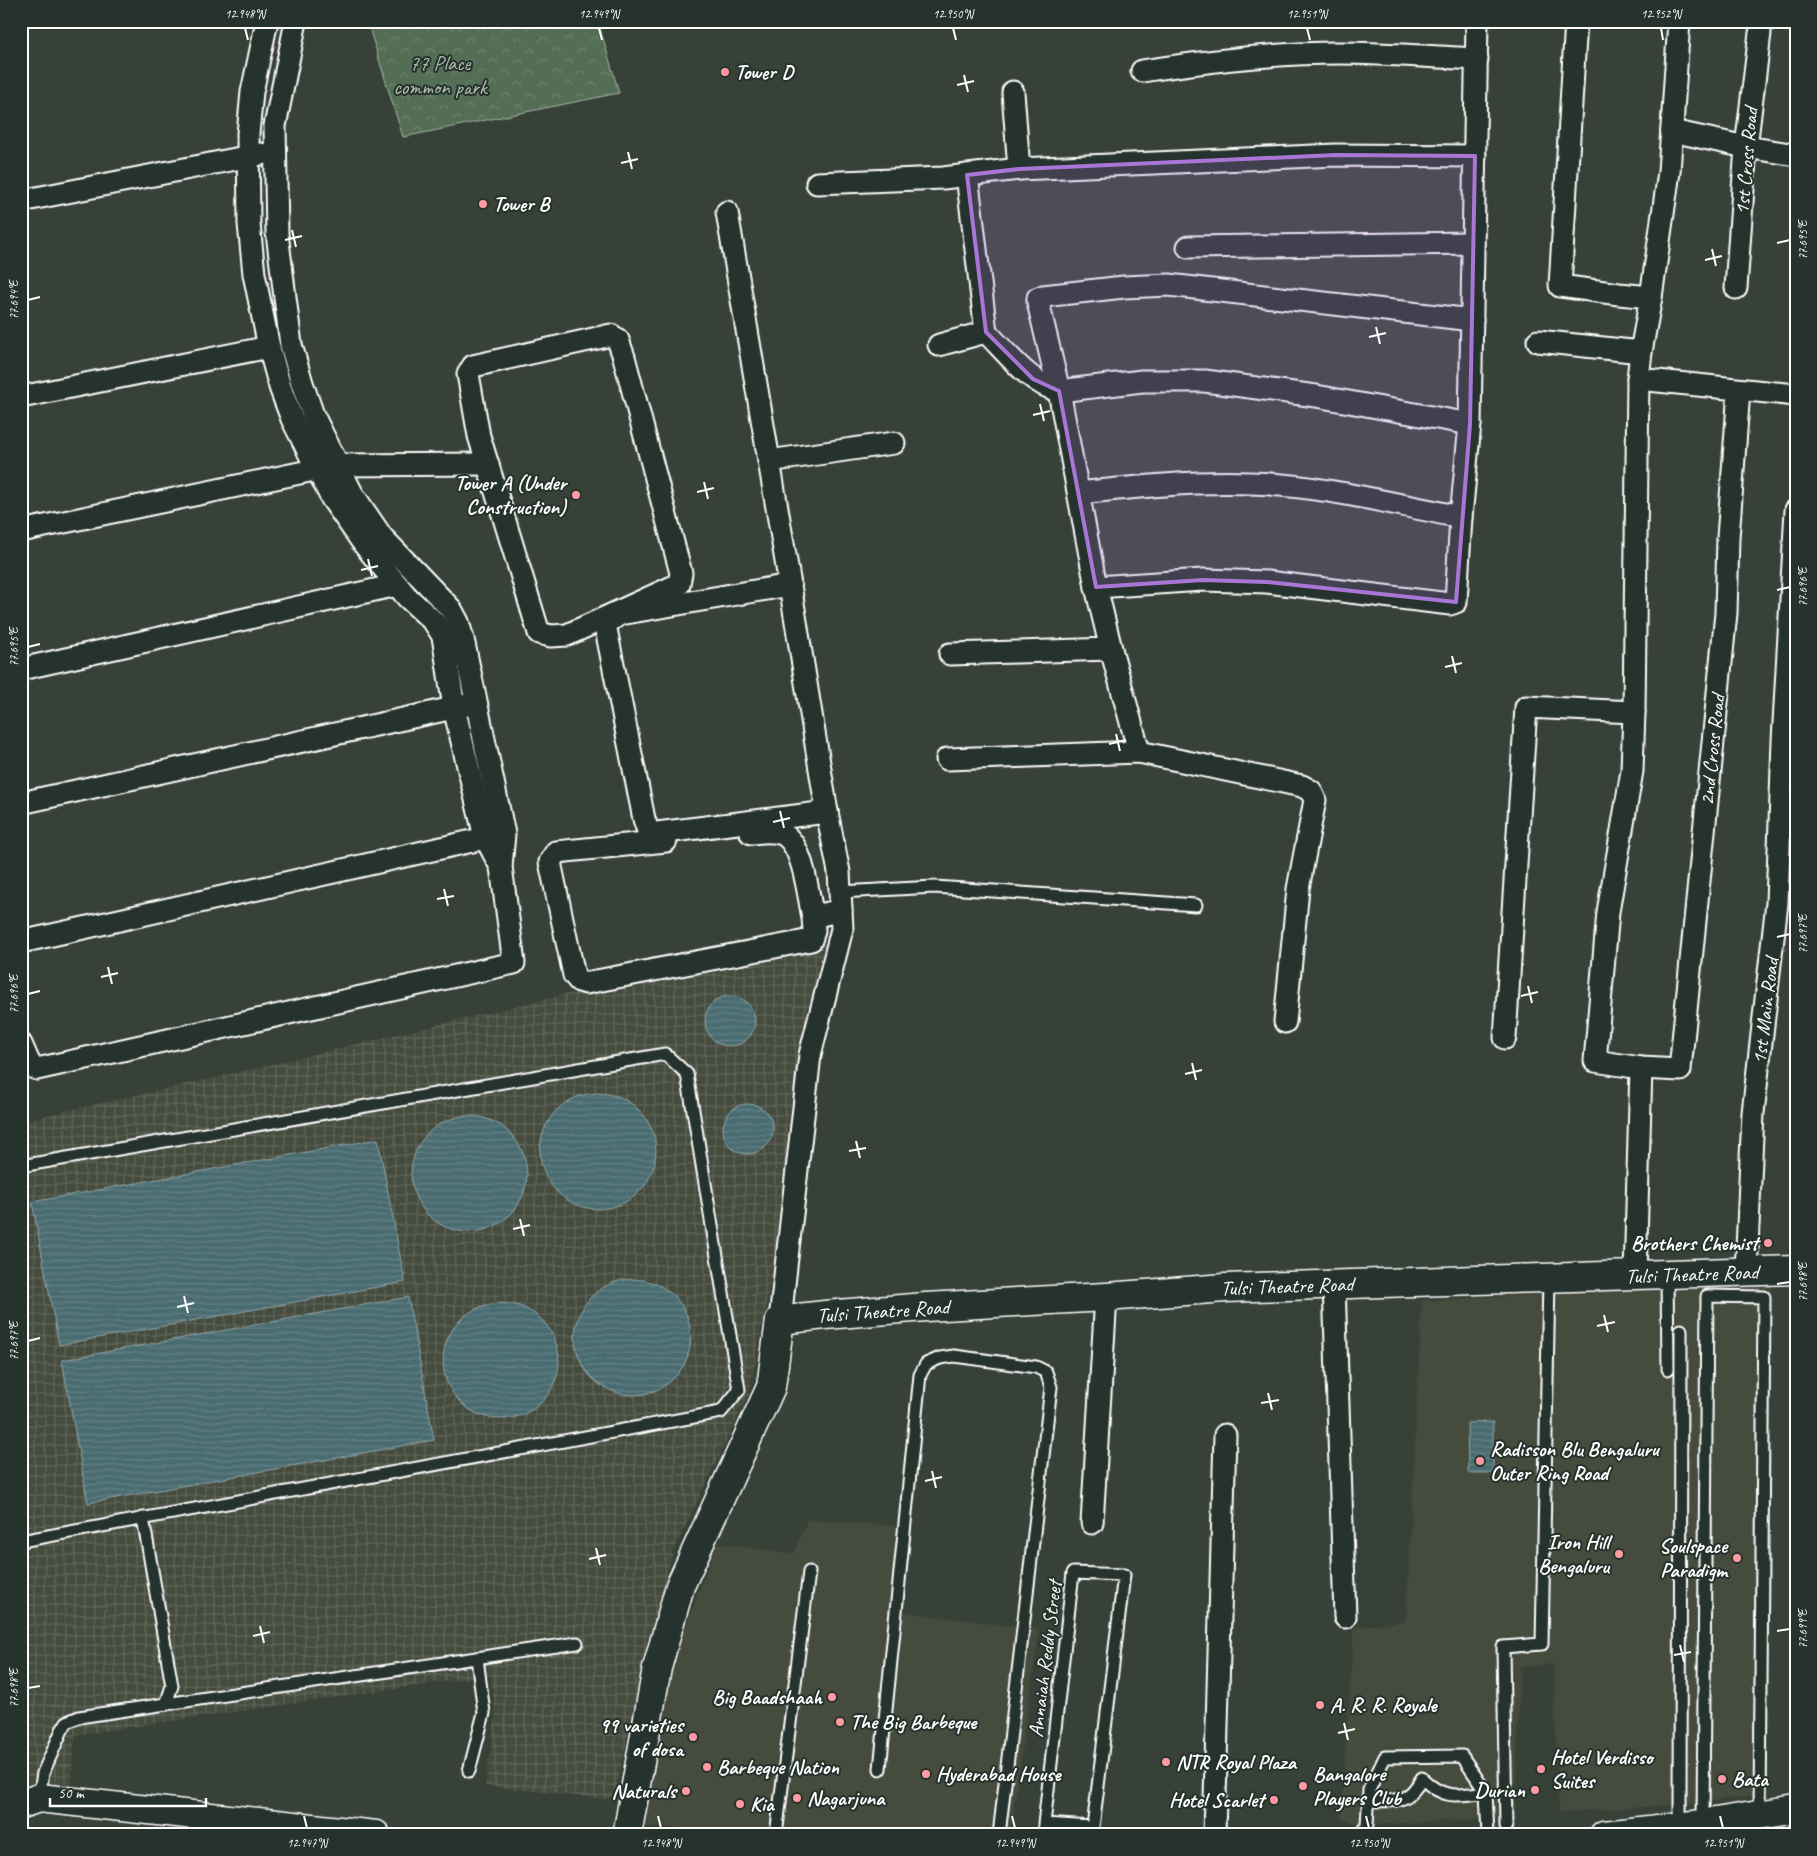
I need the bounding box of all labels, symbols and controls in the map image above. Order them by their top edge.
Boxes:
text: 12.948°N [225,6,267,22]
text: 12.949°N [579,6,621,22]
text: 12.950°N [933,6,975,22]
text: 12.951°N [1287,6,1329,22]
text: 12.952°N [1641,6,1683,22]
park label: 77 Place common park [393,50,489,100]
place label: Tower D [735,59,795,85]
marker: Tower D [719,66,731,78]
street label: 1st Cross Road [1728,104,1764,216]
place label: Tower B [493,191,552,217]
marker: Tower B [477,198,489,210]
text: 77.695°E [1795,219,1811,260]
text: 77.694°E [6,279,22,320]
place label: Tower A (Under Construction) [455,470,568,520]
marker: Tower A (Under Construction) [570,489,582,501]
text: 77.696°E [1795,566,1811,607]
text: 77.695°E [6,626,22,667]
street label: 2nd Cross Road [1693,691,1731,807]
text: 77.697°E [1795,913,1811,954]
street label: 1st Main Road [1746,953,1785,1066]
text: 77.696°E [6,973,22,1014]
place label: Brothers Chemist [1631,1230,1761,1256]
marker: Brothers Chemist [1762,1237,1774,1249]
street label: Tulsi Theatre Road [1625,1259,1762,1289]
text: 77.698°E [1795,1261,1811,1302]
street label: Tulsi Theatre Road [1220,1271,1357,1301]
street label: Tulsi Theatre Road [816,1293,953,1329]
text: 77.697°E [6,1320,22,1361]
place label: Radisson Blu Bengaluru Outer Ring Road [1490,1436,1661,1486]
marker: Radisson Blu Bengaluru Outer Ring Road [1474,1455,1486,1467]
place label: Iron Hill Bengaluru [1538,1529,1613,1579]
place label: Soulspace Paradigm [1659,1533,1729,1583]
marker: Iron Hill Bengaluru [1613,1548,1625,1560]
marker: Soulspace Paradigm [1731,1552,1743,1564]
street label: Annaiah Reddy Street [1022,1576,1068,1739]
text: 77.699°E [1795,1608,1811,1649]
text: 77.698°E [6,1667,22,1708]
place label: Big Baadshaah [712,1684,823,1710]
marker: Big Baadshaah [826,1691,838,1703]
place label: A. R. R. Royale [1330,1692,1438,1718]
marker: A. R. R. Royale [1314,1699,1326,1711]
place label: The Big Barbeque [850,1709,978,1735]
place label: 99 varieties of dosa [599,1712,686,1762]
marker: The Big Barbeque [834,1716,846,1728]
marker: 99 varieties of dosa [687,1731,699,1743]
place label: Hotel Verdisso Suites [1551,1744,1655,1794]
place label: NTR Royal Plaza [1176,1749,1297,1775]
place label: Barbeque Nation [717,1754,839,1780]
marker: NTR Royal Plaza [1160,1756,1172,1768]
marker: Barbeque Nation [701,1761,713,1773]
place label: Hyderabad House [936,1761,1062,1787]
place label: Bangalore Players Club [1313,1761,1403,1812]
marker: Hotel Verdisso Suites [1535,1763,1547,1775]
place label: Bata [1732,1766,1769,1792]
marker: Hyderabad House [920,1768,932,1780]
marker: Bata [1716,1773,1728,1785]
scale bar [50,1776,206,1808]
place label: Durian [1475,1777,1525,1803]
place label: Naturals [611,1778,679,1804]
marker: Bangalore Players Club [1297,1780,1309,1792]
text: 50 m [58,1784,85,1803]
marker: Durian [1529,1784,1541,1796]
marker: Naturals [680,1785,692,1797]
place label: Nagarjuna [807,1785,886,1811]
place label: Hotel Scarlet [1169,1787,1267,1813]
place label: Kia [750,1791,775,1817]
marker: Nagarjuna [791,1792,803,1804]
marker: Hotel Scarlet [1268,1794,1280,1806]
marker: Kia [734,1798,746,1810]
text: 12.947°N [287,1835,329,1851]
text: 12.948°N [641,1835,683,1851]
text: 12.949°N [995,1835,1037,1851]
text: 12.950°N [1349,1835,1391,1851]
text: 12.951°N [1703,1835,1745,1851]

